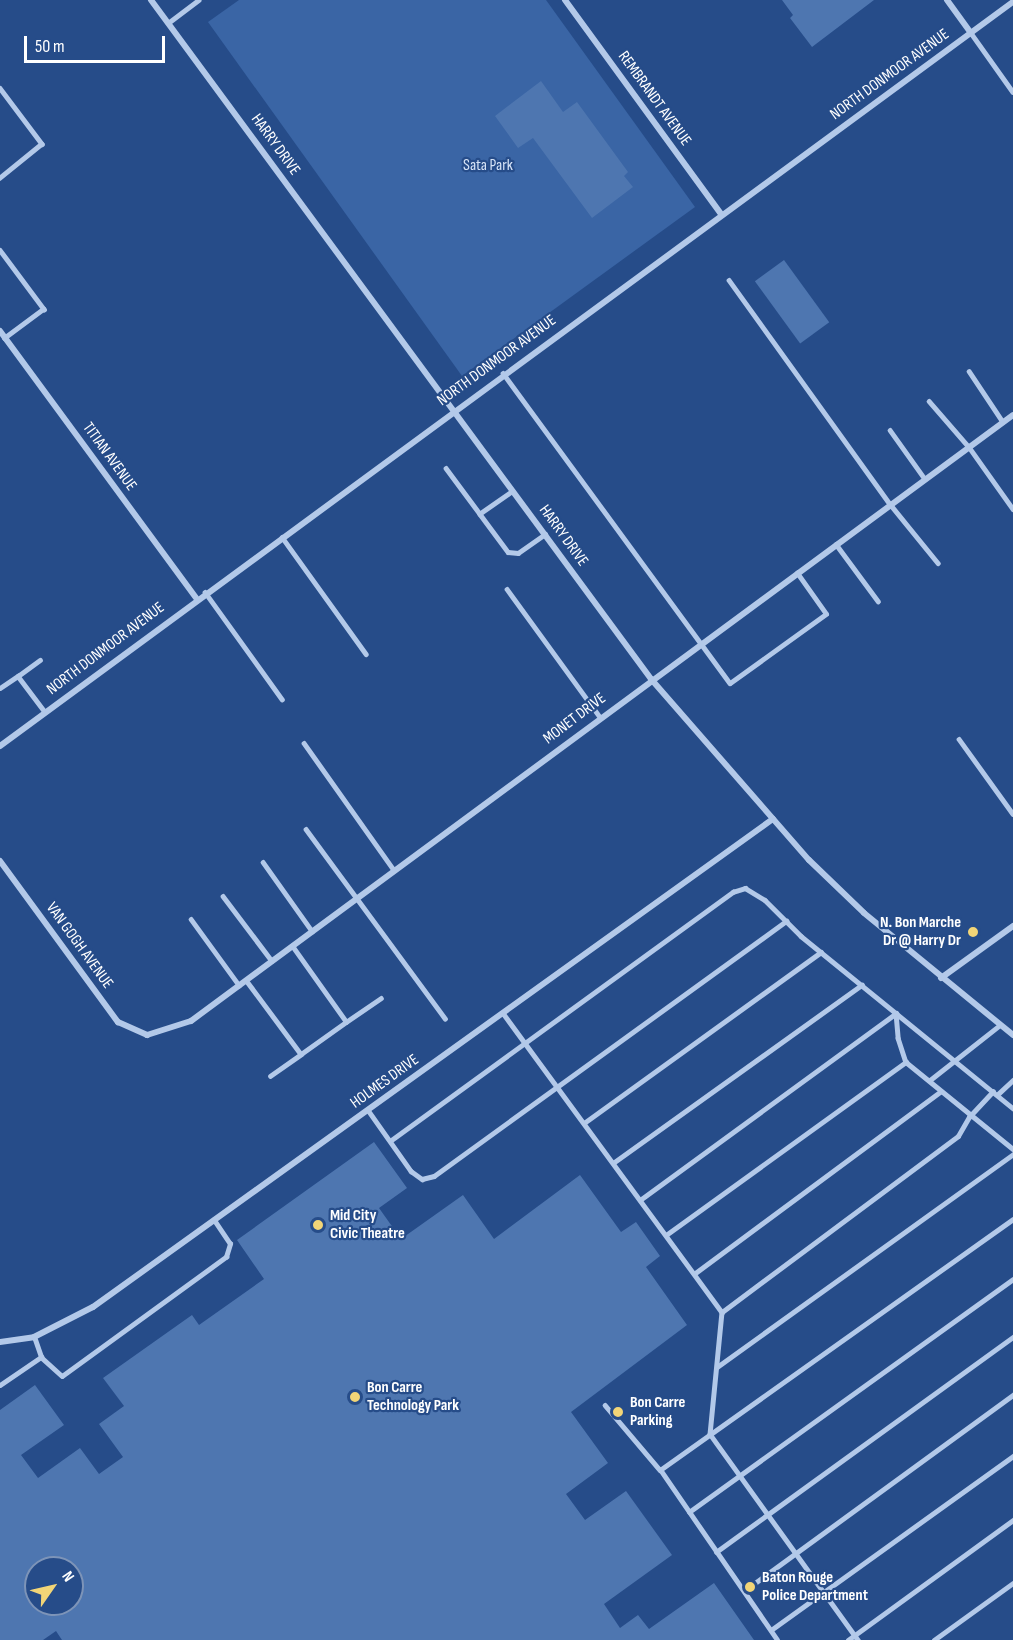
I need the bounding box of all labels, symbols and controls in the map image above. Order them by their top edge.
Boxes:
scale bar [27,24,168,62]
street label: NORTH DONMOOR AVENUE [827,25,953,125]
text: 50 m [35,36,65,57]
street label: REMBRANDT AVENUE [613,48,695,150]
street label: HARRY DRIVE [246,111,304,179]
park label: Sata Park [463,156,513,176]
street label: NORTH DONMOOR AVENUE [434,311,560,411]
street label: TITIAN AVENUE [78,419,140,495]
street label: HARRY DRIVE [534,502,592,570]
street label: NORTH DONMOOR AVENUE [43,598,169,700]
street label: MONET DRIVE [540,689,610,749]
street label: VAN GOGH AVENUE [41,899,117,993]
place label: N. Bon Marche Dr @ Harry Dr [880,913,961,951]
marker: N. Bon Marche Dr @ Harry Dr [966,925,980,939]
street label: HOLMES DRIVE [347,1051,423,1113]
place label: Mid City Civic Theatre [330,1206,405,1244]
marker: Mid City Civic Theatre [311,1218,325,1232]
place label: Bon Carre Technology Park [367,1378,459,1416]
marker: Bon Carre Technology Park [348,1390,362,1404]
place label: Bon Carre Parking [630,1393,685,1431]
marker: Bon Carre Parking [611,1405,625,1419]
north arrow [24,1556,84,1616]
text: N [57,1568,78,1586]
place label: Baton Rouge Police Department [762,1568,868,1606]
marker: Baton Rouge Police Department [743,1580,757,1594]

